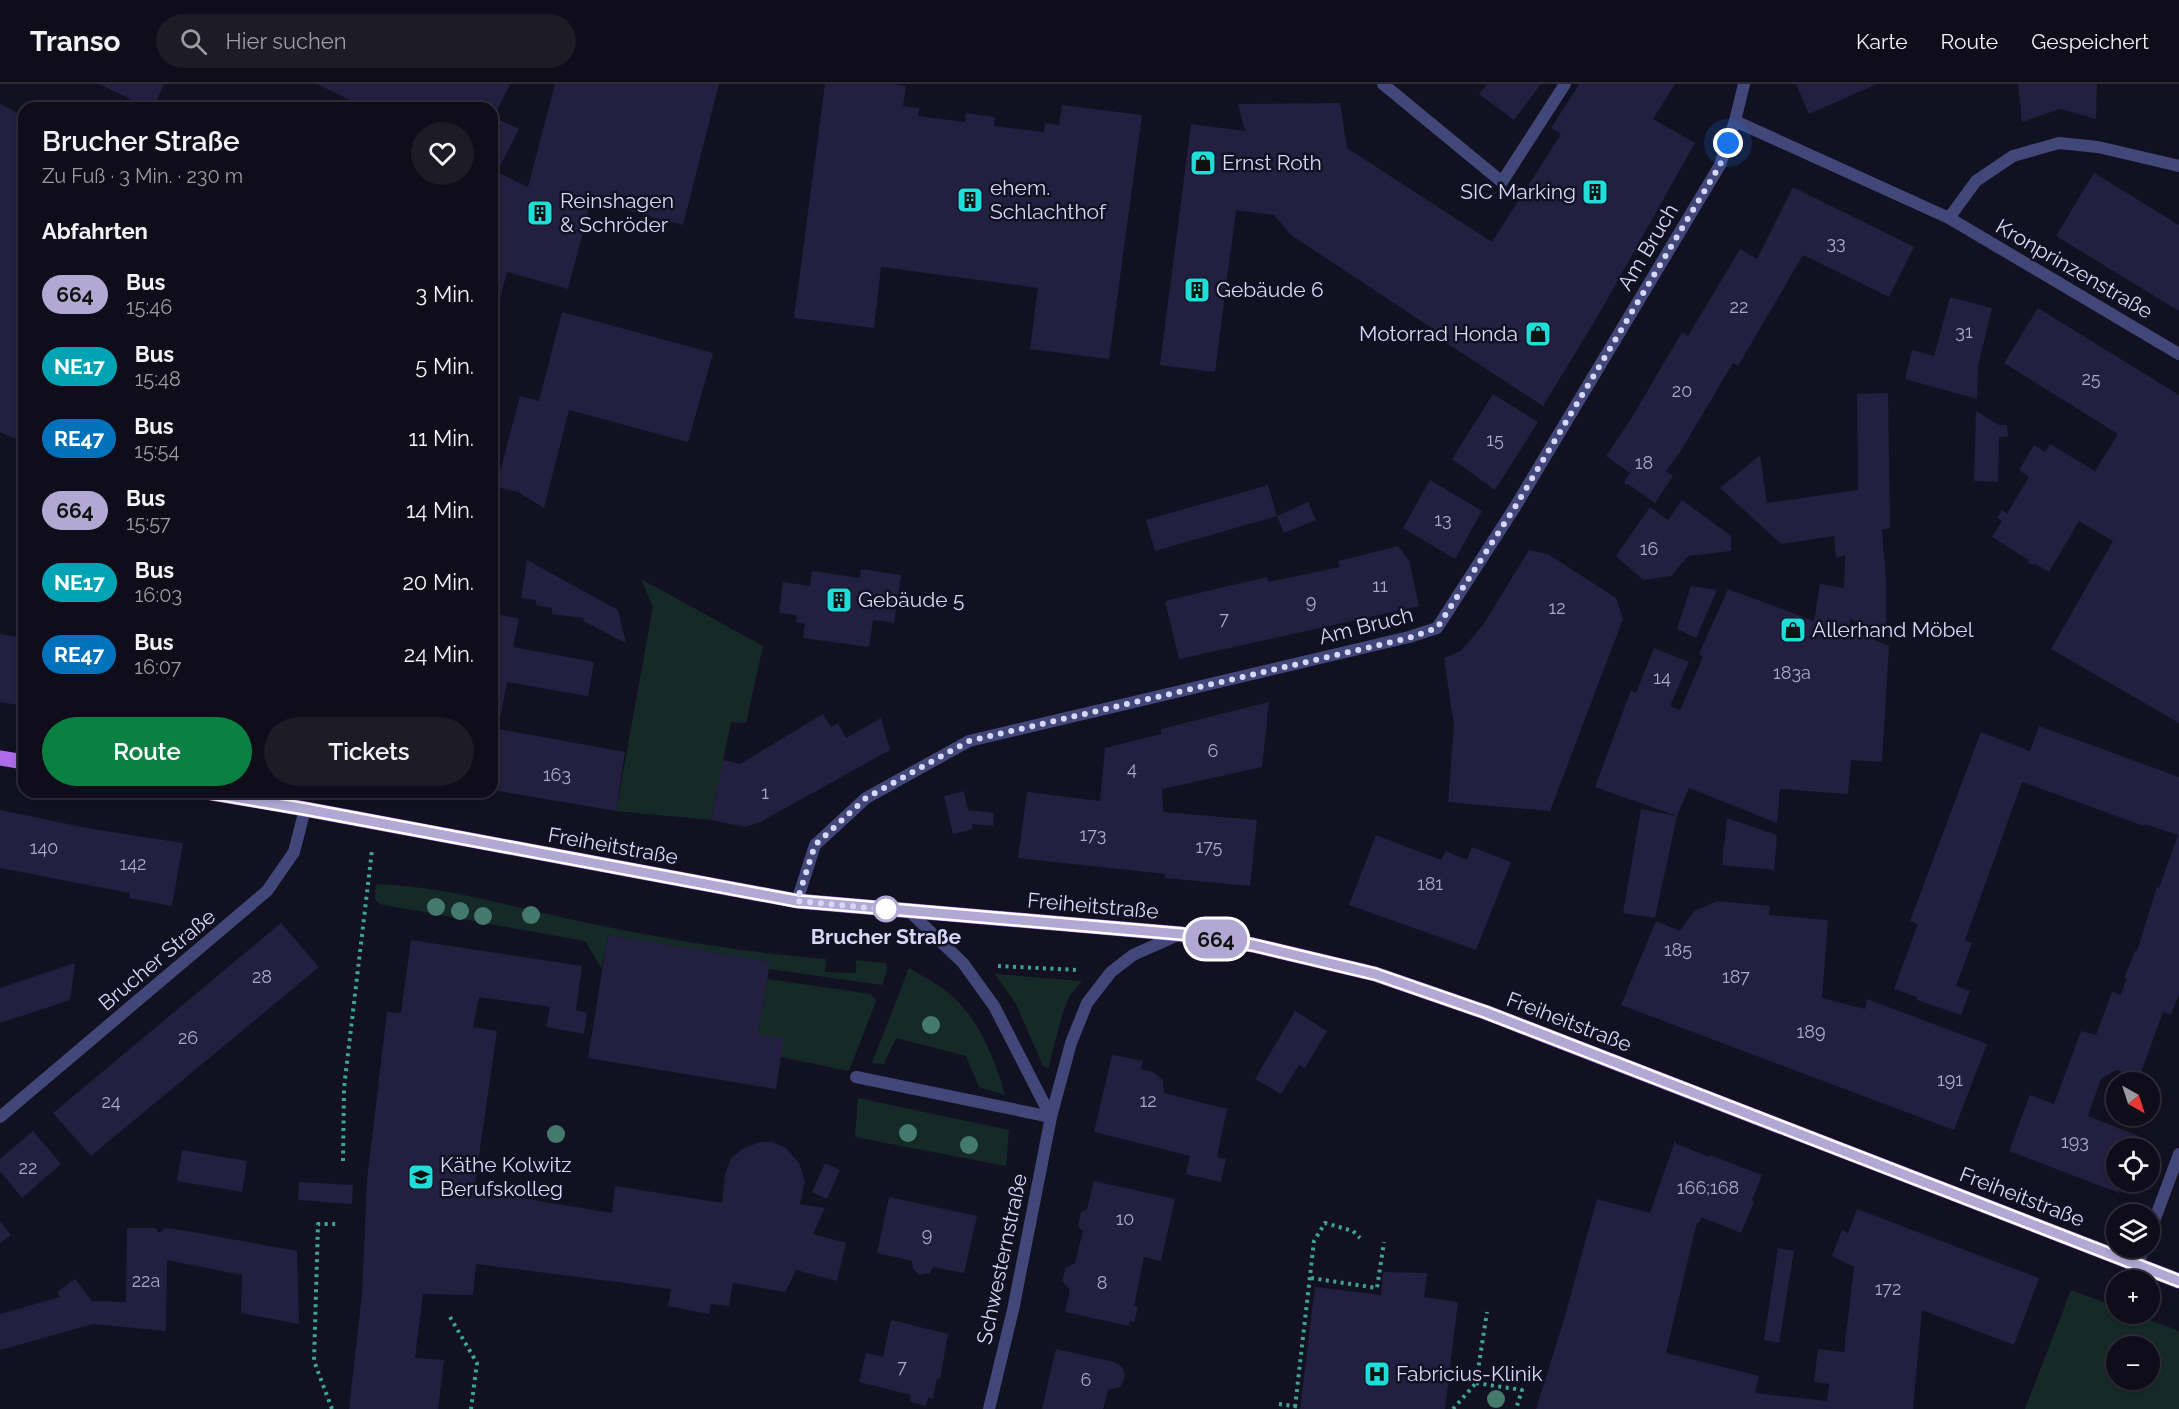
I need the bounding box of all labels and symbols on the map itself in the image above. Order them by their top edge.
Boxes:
your location [1713,128,1743,158]
shop icon: Ernst Roth [1188,148,1218,178]
place label: Ernst Roth [1222,150,1322,175]
place label: ehem. Schlachthof [990,175,1107,224]
building icon: SIC Marking [1580,177,1610,207]
place label: SIC Marking [1460,179,1576,204]
building icon: ehem. Schlachthof [955,185,985,215]
place label: Reinshagen & Schröder [560,188,674,237]
building icon: Reinshagen & Schröder [525,198,555,228]
street label: Am Bruch [1612,199,1683,295]
street label: Kronprinzenstraße [1991,214,2157,324]
house number: 33 [1826,232,1846,253]
building icon: Gebäude 6 [1182,275,1212,305]
place label: Gebäude 6 [1216,277,1324,302]
house number: 22 [1730,296,1748,317]
shop icon: Motorrad Honda [1523,319,1553,349]
place label: Motorrad Honda [1359,321,1518,346]
house number: 31 [1955,321,1973,342]
house number: 25 [2081,368,2101,389]
house number: 20 [1672,380,1692,401]
house number: 15 [1486,429,1504,450]
house number: 18 [1635,452,1653,473]
house number: 13 [1434,509,1452,530]
house number: 16 [1640,538,1658,559]
house number: 11 [1372,575,1388,596]
building icon: Gebäude 5 [824,585,854,615]
place label: Gebäude 5 [858,587,964,612]
house number: 9 [1306,591,1316,612]
house number: 12 [1548,597,1566,618]
street label: Am Bruch [1316,602,1416,649]
house number: 7 [1219,608,1229,629]
shop icon: Allerhand Möbel [1778,615,1808,645]
place label: Allerhand Möbel [1812,617,1974,642]
house number: 183a [1773,662,1811,683]
house number: 14 [1653,667,1671,688]
house number: 6 [1208,740,1219,761]
house number: 4 [1127,758,1137,779]
house number: 163 [543,764,571,785]
house number: 1 [761,782,769,803]
street label: Freiheitstraße [546,822,680,869]
house number: 173 [1080,824,1106,845]
house number: 175 [1196,836,1223,857]
house number: 140 [30,837,58,858]
house number: 142 [120,853,146,874]
house number: 181 [1417,873,1443,894]
street label: Freiheitstraße [1026,887,1160,924]
marker: Brucher Straße [873,896,899,922]
street label: Brucher Straße [93,904,220,1016]
line badge: 664 [1182,920,1250,958]
place label: Brucher Straße [811,924,962,949]
house number: 185 [1664,939,1692,960]
house number: 28 [252,966,272,987]
house number: 187 [1722,966,1750,987]
street label: Freiheitstraße [1503,986,1635,1057]
house number: 189 [1797,1021,1825,1042]
house number: 26 [178,1027,198,1048]
house number: 191 [1937,1069,1963,1090]
north arrow [2106,1072,2160,1126]
house number: 12 [1139,1090,1157,1111]
house number: 24 [101,1091,121,1112]
house number: 193 [2061,1131,2089,1152]
place label: Käthe Kolwitz Berufskolleg [440,1152,572,1201]
house number: 22 [19,1157,37,1178]
street label: Freiheitstraße [1956,1161,2088,1232]
school or university icon: Käthe Kolwitz Berufskolleg [406,1162,436,1192]
street label: Schwesternstraße [971,1171,1032,1347]
house number: 166;168 [1677,1177,1739,1198]
house number: 10 [1116,1208,1134,1229]
house number: 9 [922,1224,932,1245]
house number: 22a [132,1270,160,1291]
house number: 8 [1097,1272,1107,1293]
house number: 172 [1875,1278,1901,1299]
house number: 7 [897,1356,907,1377]
hospital icon: Fabricius-Klinik [1362,1359,1392,1389]
place label: Fabricius-Klinik [1396,1361,1543,1386]
house number: 6 [1081,1369,1092,1390]

